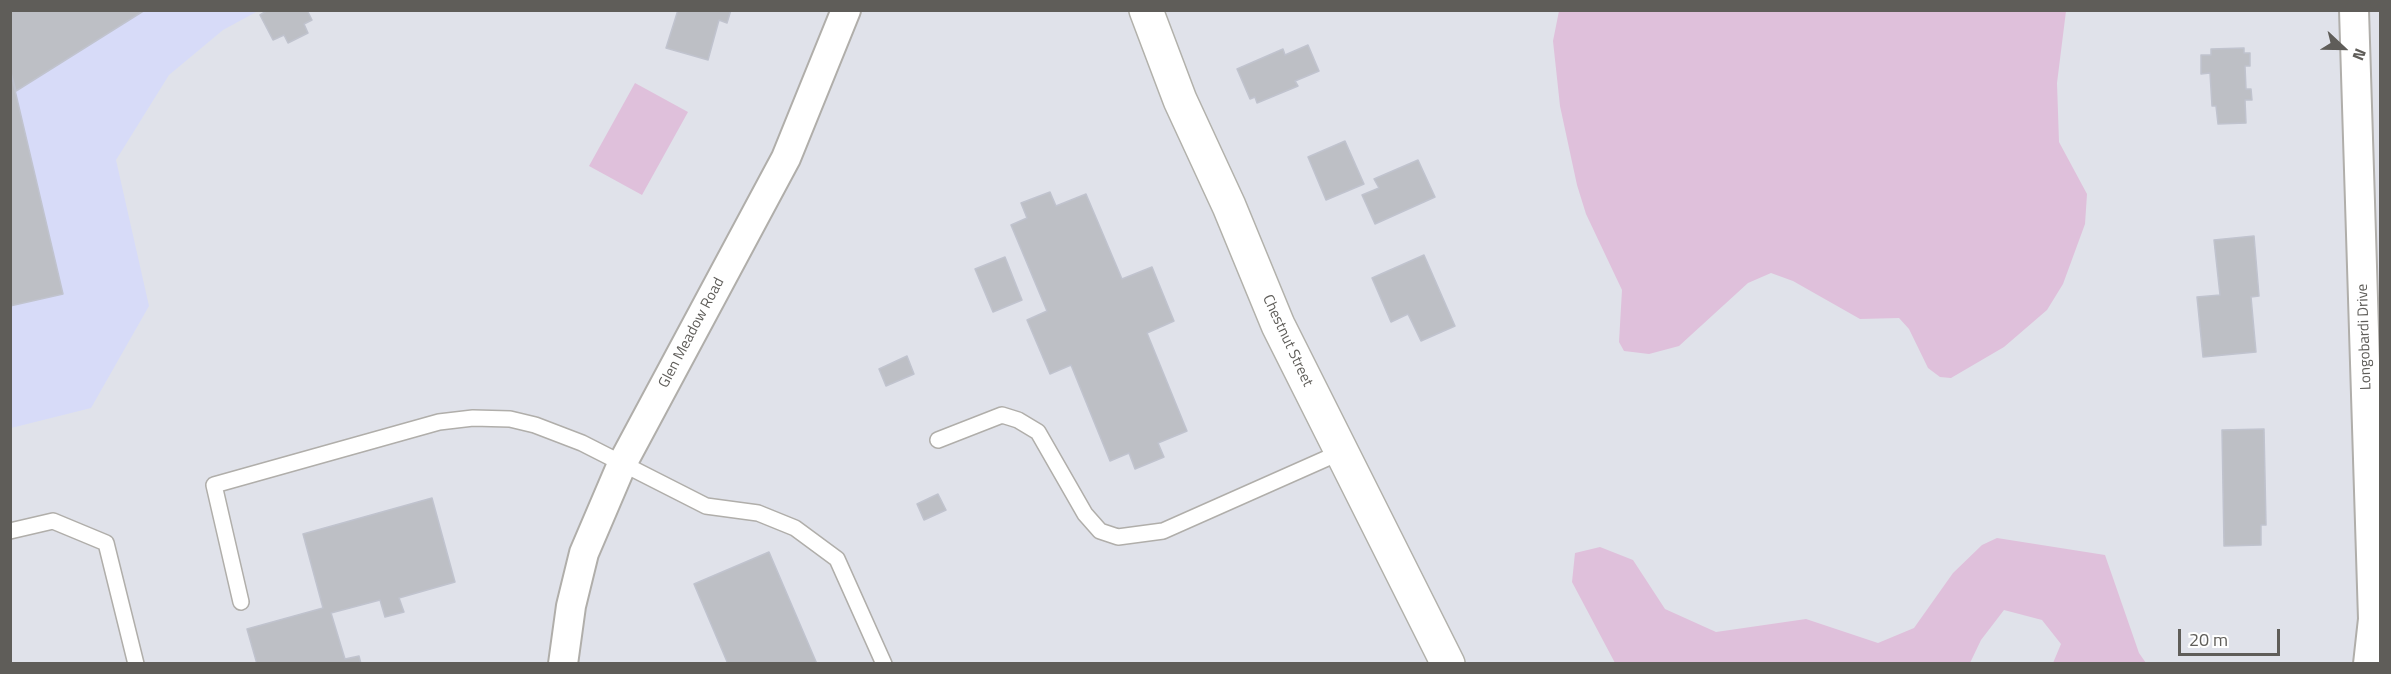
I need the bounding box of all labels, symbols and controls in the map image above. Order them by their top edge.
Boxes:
north arrow [2313,18,2373,78]
text: N [2346,45,2373,64]
street label: Glen Meadow Road [655,275,729,391]
street label: Longobardi Drive [2354,283,2376,391]
street label: Chestnut Street [1258,292,1316,390]
scale bar [2181,617,2283,655]
text: 20 m [2189,626,2228,653]

